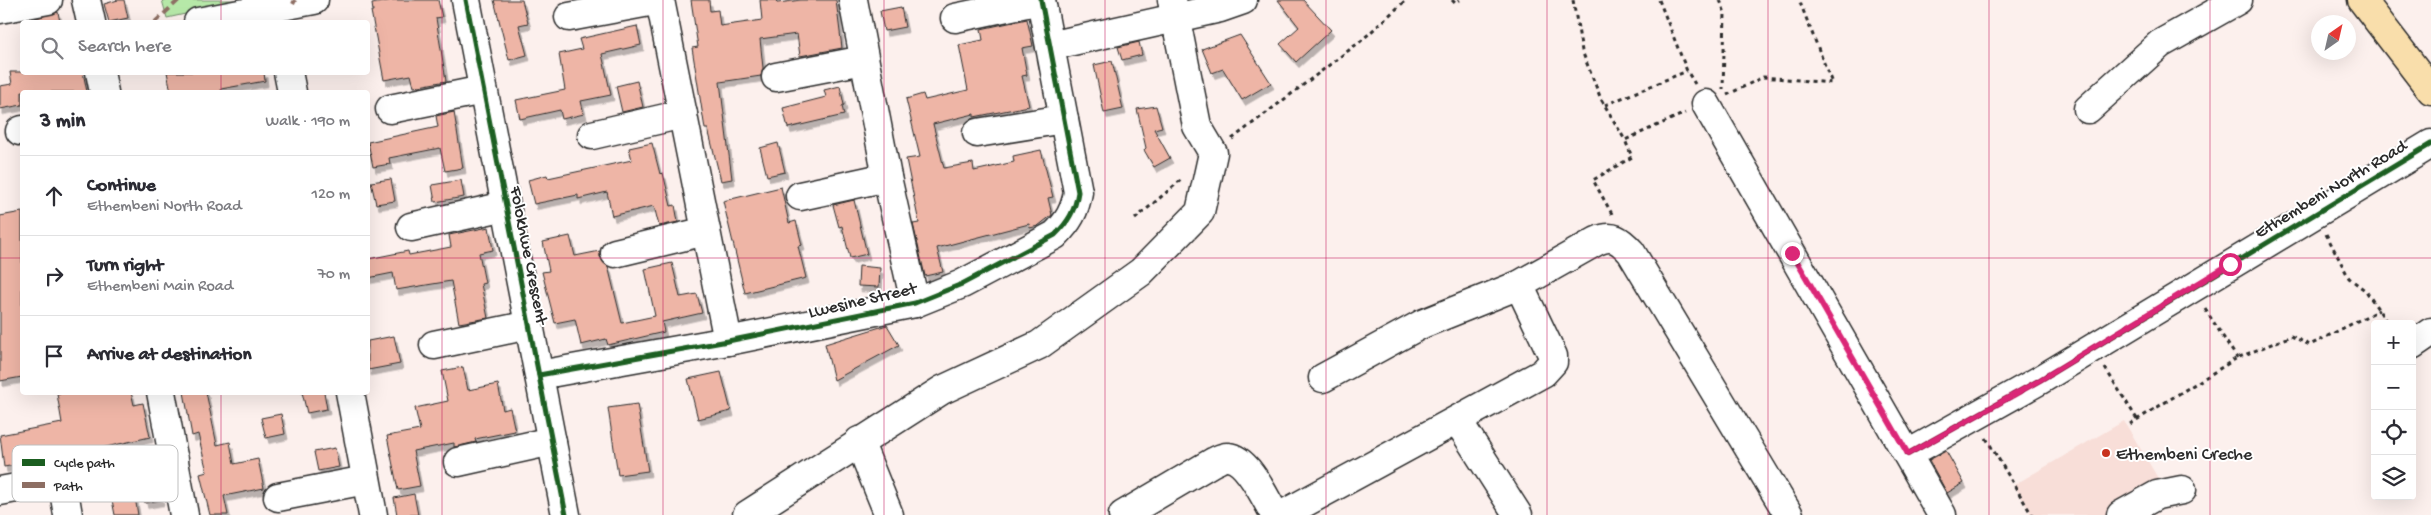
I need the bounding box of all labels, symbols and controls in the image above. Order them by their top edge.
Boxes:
north arrow [2311,15,2356,60]
search box [20,20,370,75]
icon: search [38,34,66,62]
text: Search here [78,36,172,59]
text: 3 min [40,110,85,135]
text: Walk · 190 m [266,113,350,132]
street label: Ethembeni North Road [2251,136,2412,244]
text: Continue [87,175,156,198]
icon: ahead [40,182,68,210]
street label: Folokhwe Crescent [504,184,552,328]
text: 120 m [311,186,350,205]
text: Ethembeni North Road [87,198,242,217]
route end [1781,242,1804,265]
route start [2219,253,2242,276]
text: Turn right [87,255,163,278]
icon: right [40,262,68,290]
text: 70 m [317,266,350,285]
text: Ethembeni Main Road [87,278,233,297]
street label: Lwesine Street [806,278,920,324]
map controls [2371,320,2416,500]
button: + [2371,320,2416,365]
icon: arrive [40,342,68,370]
text: Arrive at destination [87,344,251,367]
button: − [2371,365,2416,410]
button: locate [2371,410,2416,455]
legend [12,445,178,502]
place label: Ethembeni Creche [2116,445,2253,466]
marker: Ethembeni Creche [2100,447,2112,459]
button: layers [2371,455,2416,500]
text: Cycle path [54,456,115,473]
text: Path [53,479,83,496]

